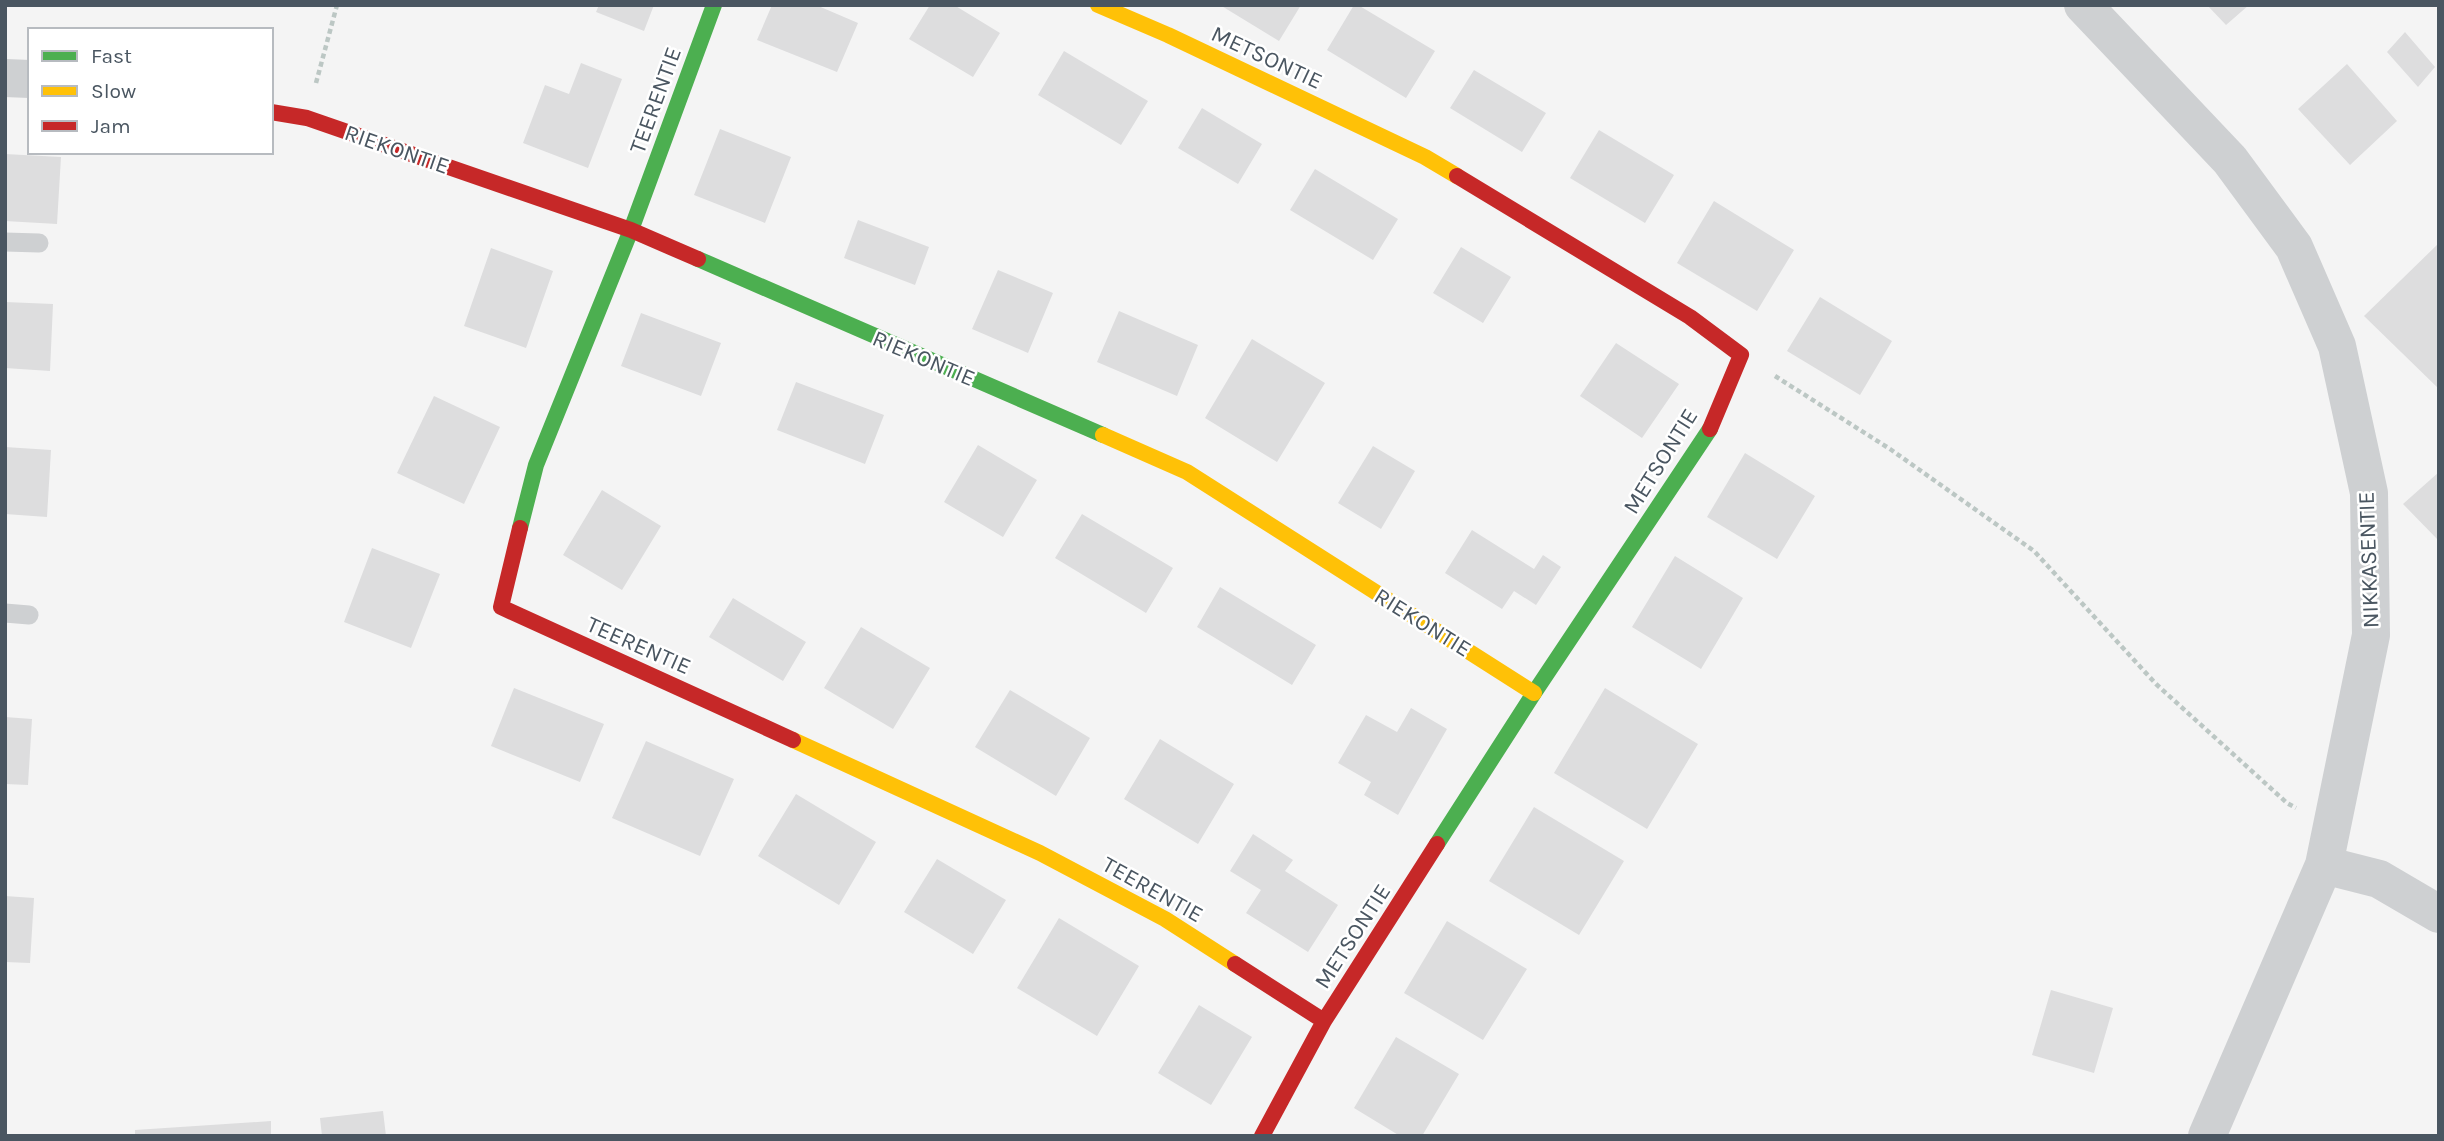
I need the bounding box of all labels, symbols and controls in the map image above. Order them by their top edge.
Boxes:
street label: METSONTIE [1207,20,1327,95]
legend [28,28,273,154]
street label: TEERENTIE [624,43,687,157]
text: Fast [91,44,132,68]
text: Slow [91,79,136,103]
text: Jam [91,114,131,138]
street label: RIEKONTIE [341,119,453,180]
street label: RIEKONTIE [868,325,979,392]
street label: METSONTIE [1617,404,1703,519]
street label: NIKKASENTIE [2353,491,2384,629]
street label: RIEKONTIE [1369,582,1476,663]
street label: TEERENTIE [583,611,695,680]
street label: TEERENTIE [1098,851,1208,928]
street label: METSONTIE [1309,879,1396,994]

